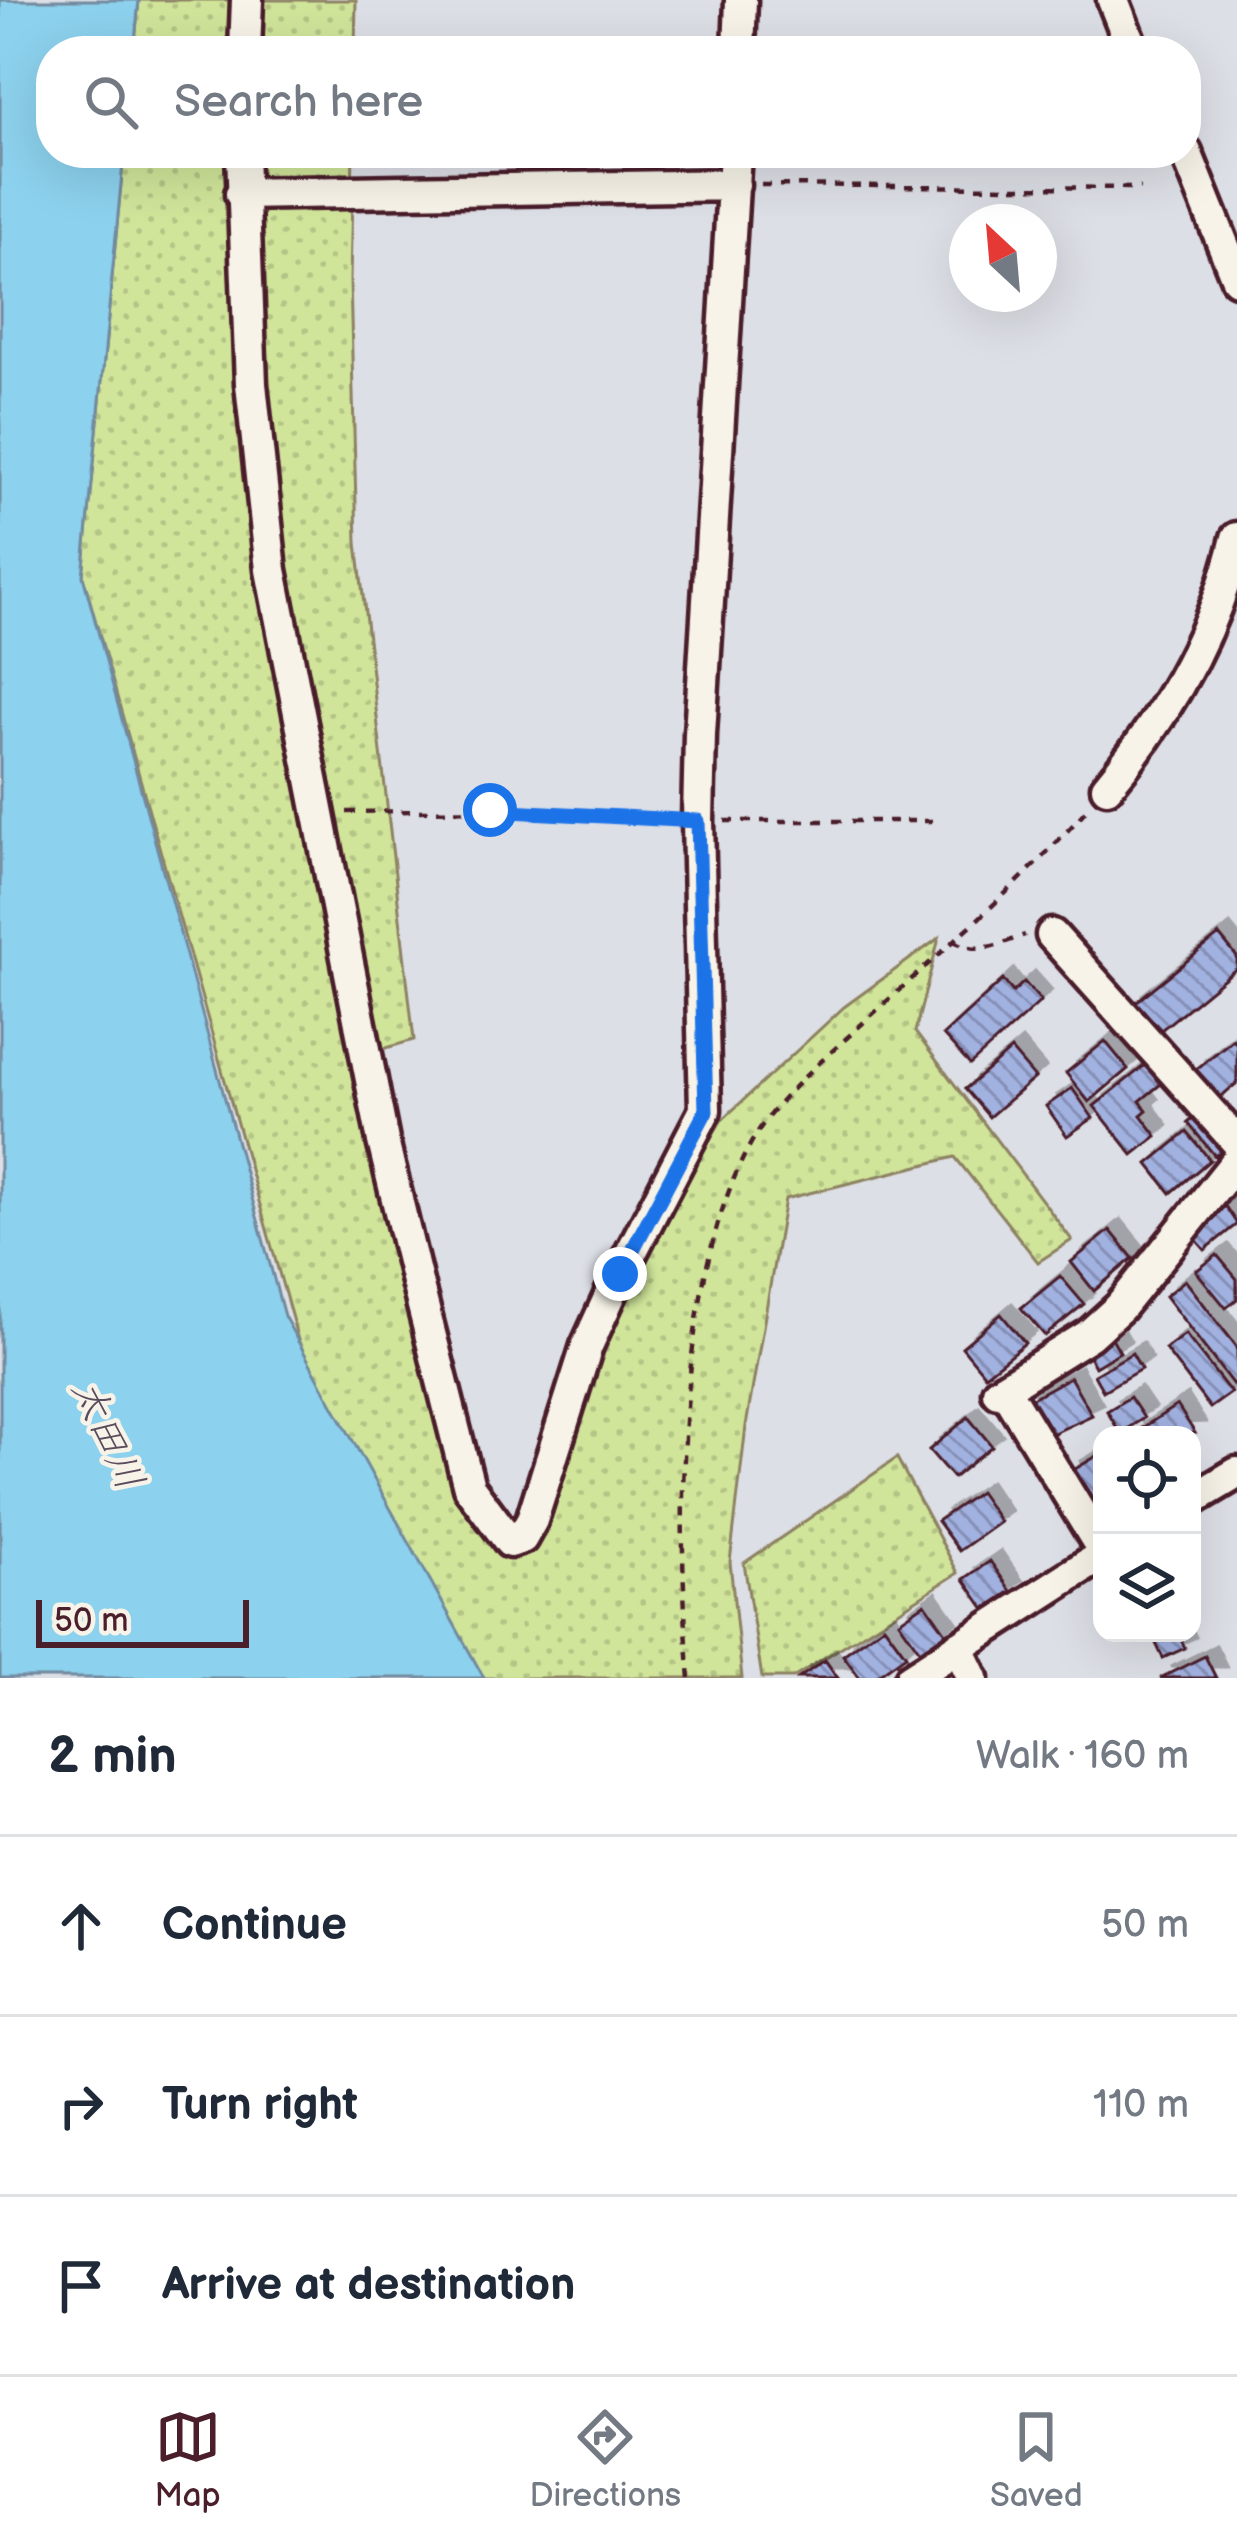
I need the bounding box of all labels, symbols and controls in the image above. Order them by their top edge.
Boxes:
search box [36,36,1201,168]
icon: search [78,69,144,135]
text: Search here [174,75,423,130]
north arrow [949,204,1057,312]
route start [463,783,517,837]
route end [593,1247,647,1301]
water label: 太田川 [61,1372,153,1498]
map controls [1093,1426,1201,1642]
button: locate [1093,1426,1201,1534]
button: layers [1093,1534,1201,1642]
scale bar [36,1594,249,1647]
text: 50 m [54,1601,129,1641]
text: 2 min [48,1726,177,1787]
text: Walk · 160 m [976,1733,1189,1780]
icon: ahead [48,1893,114,1959]
text: Continue [162,1898,347,1953]
text: 50 m [1101,1902,1189,1949]
icon: right [48,2073,114,2139]
text: Turn right [162,2078,358,2133]
text: 110 m [1093,2082,1189,2129]
icon: arrive [48,2253,114,2319]
text: Arrive at destination [162,2258,575,2313]
tab: Map [154,2404,221,2516]
tab: Directions [529,2404,681,2516]
tab: Saved [990,2404,1083,2516]

